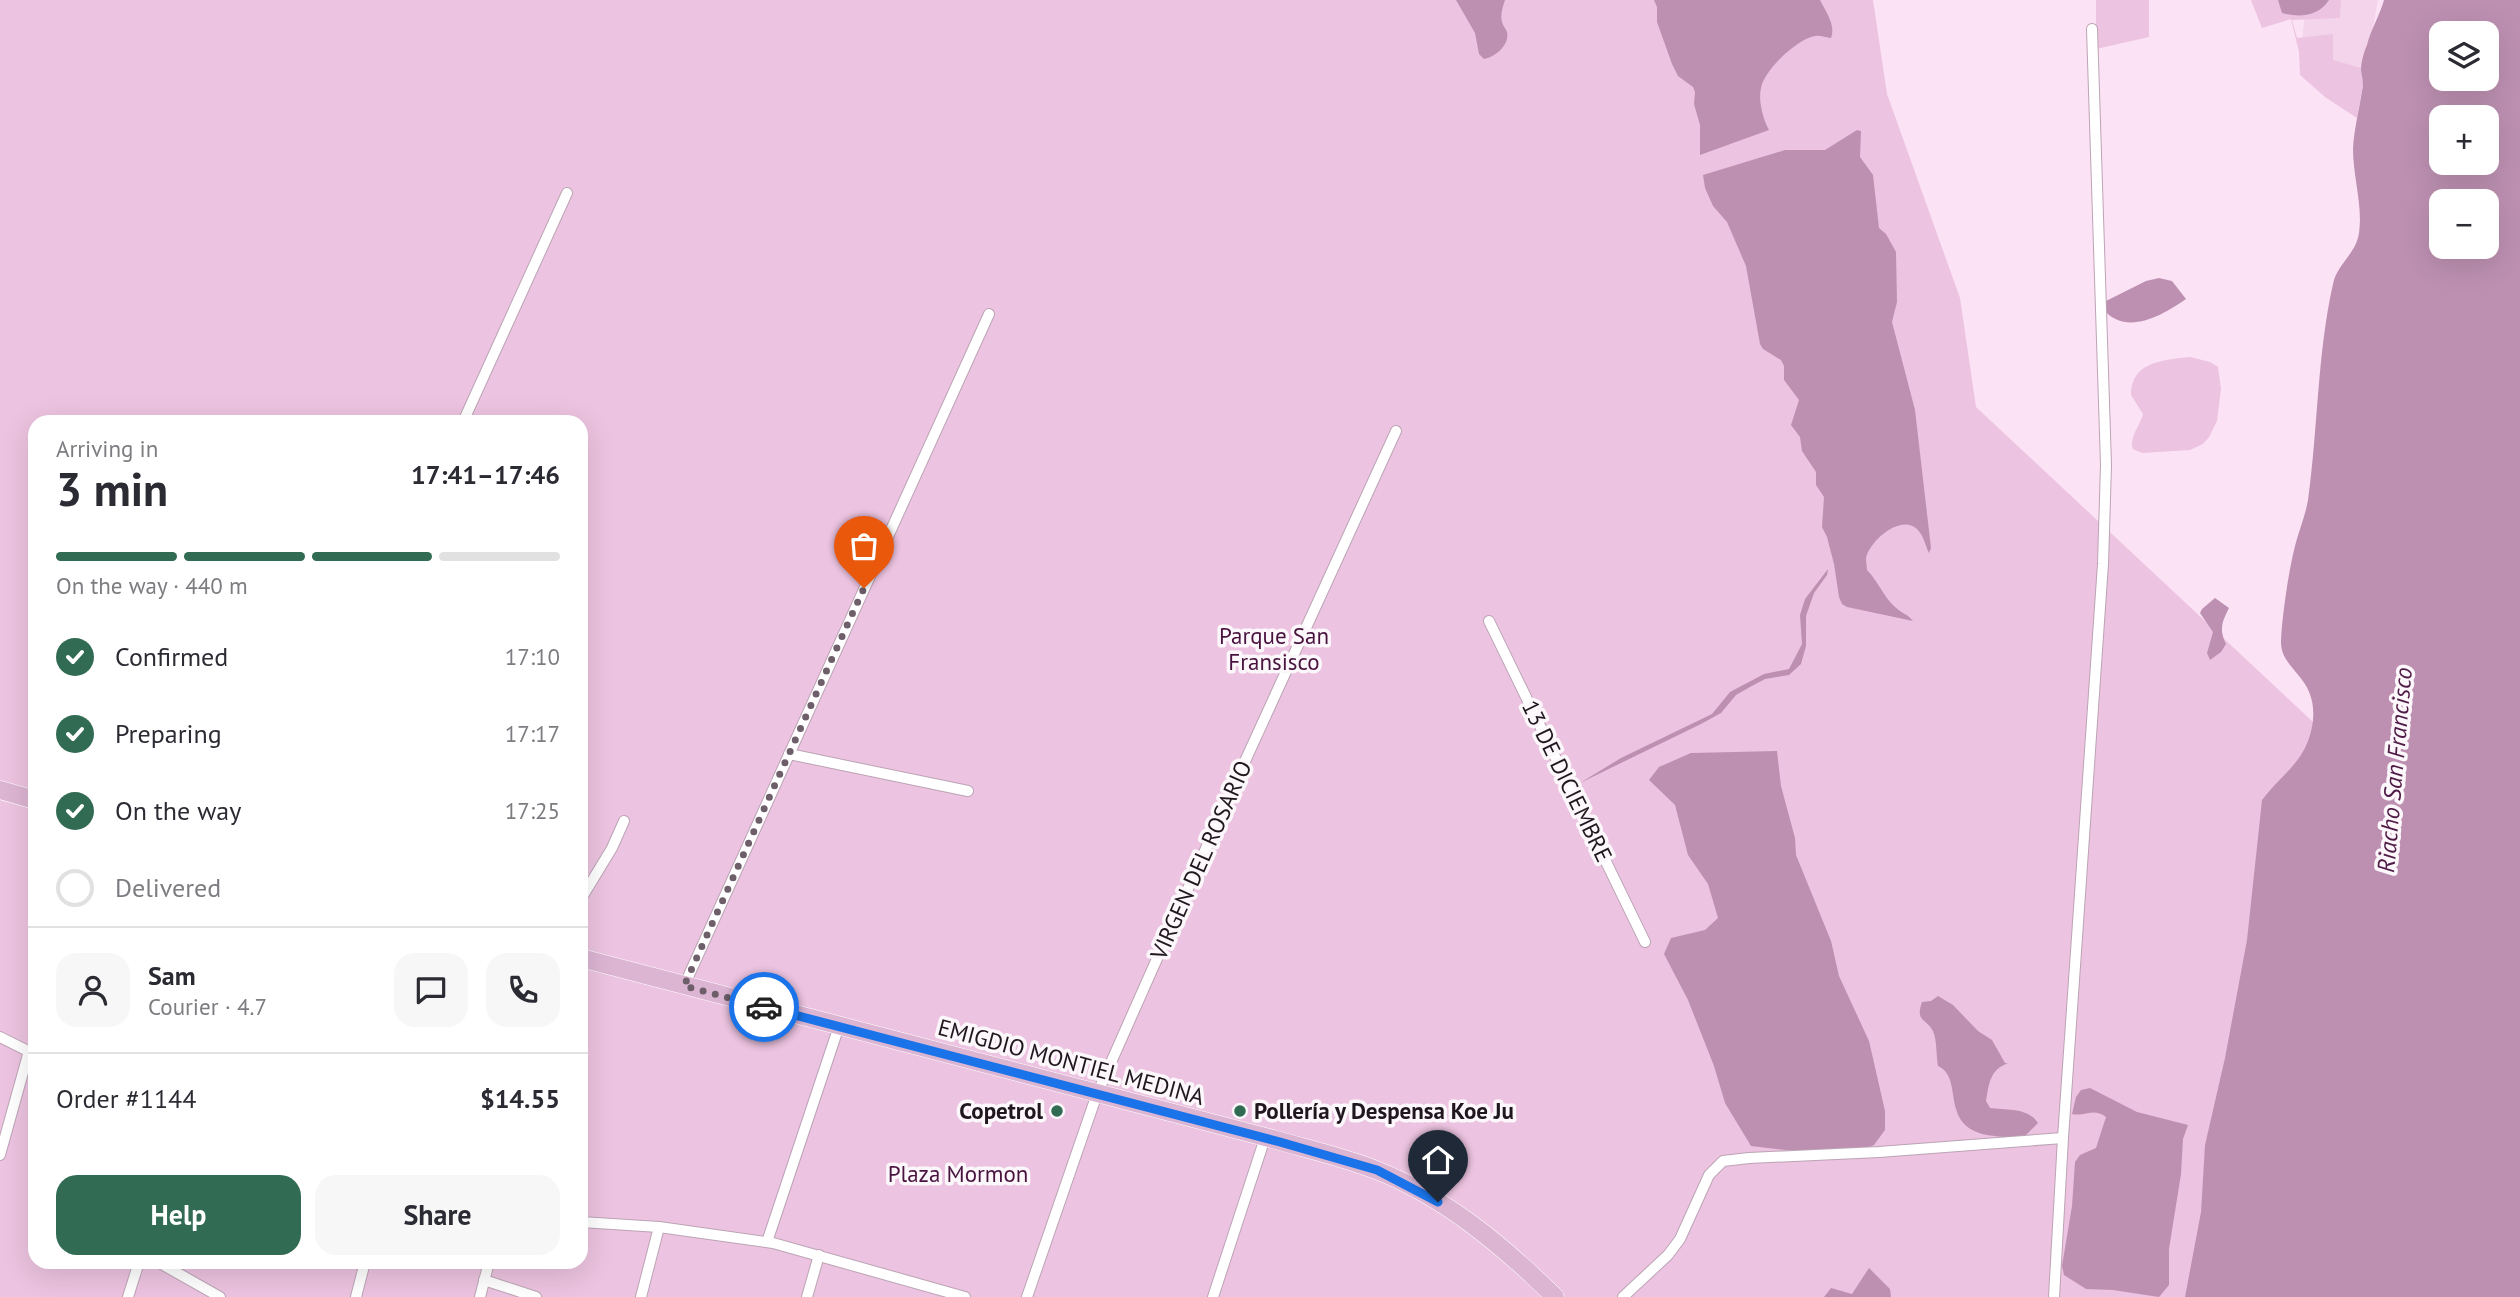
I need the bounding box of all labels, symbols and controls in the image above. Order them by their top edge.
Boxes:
map controls [2429,21,2499,259]
button: layers [2429,21,2499,91]
button: + [2429,105,2499,175]
button: − [2429,189,2499,259]
text: Arriving in [56,434,158,463]
text: 17:41–17:46 [411,458,560,491]
text: 3 min [56,459,168,519]
pin [834,516,894,588]
icon: bag [845,527,883,565]
text: On the way · 440 m [56,571,248,600]
park label: Parque San Fransisco [1219,621,1329,676]
icon: check [56,638,94,676]
text: Confirmed [115,640,228,673]
text: 17:10 [505,642,560,671]
water label: Riacho San Francisco [2370,666,2419,874]
street label: 13 DE DICIEMBRE [1516,695,1619,866]
icon: check [56,715,94,753]
text: Preparing [115,717,222,750]
text: 17:17 [505,719,560,748]
street label: VIRGEN DEL ROSARIO [1143,756,1258,965]
icon: check [56,792,94,830]
text: On the way [115,794,241,827]
text: 17:25 [505,796,560,825]
text: Delivered [115,871,221,904]
button: person [56,953,130,1027]
button: chat [394,953,468,1027]
button: phone [486,953,560,1027]
text: Sam [148,959,196,992]
courier [729,972,799,1042]
icon: car [745,988,783,1026]
text: Courier · 4.7 [148,992,267,1021]
street label: EMIGDIO MONTIEL MEDINA [935,1012,1208,1111]
text: Order #1144 [56,1082,196,1115]
text: $14.55 [480,1082,560,1115]
place label: Copetrol [959,1096,1043,1125]
place label: Pollería y Despensa Koe Ju [1254,1096,1514,1125]
marker: Copetrol [1049,1103,1065,1119]
marker: Pollería y Despensa Koe Ju [1232,1103,1248,1119]
pin [1408,1130,1468,1202]
icon: home [1419,1141,1457,1179]
park label: Plaza Mormon [888,1159,1028,1188]
button: Help [56,1175,301,1255]
button: Share [315,1175,560,1255]

